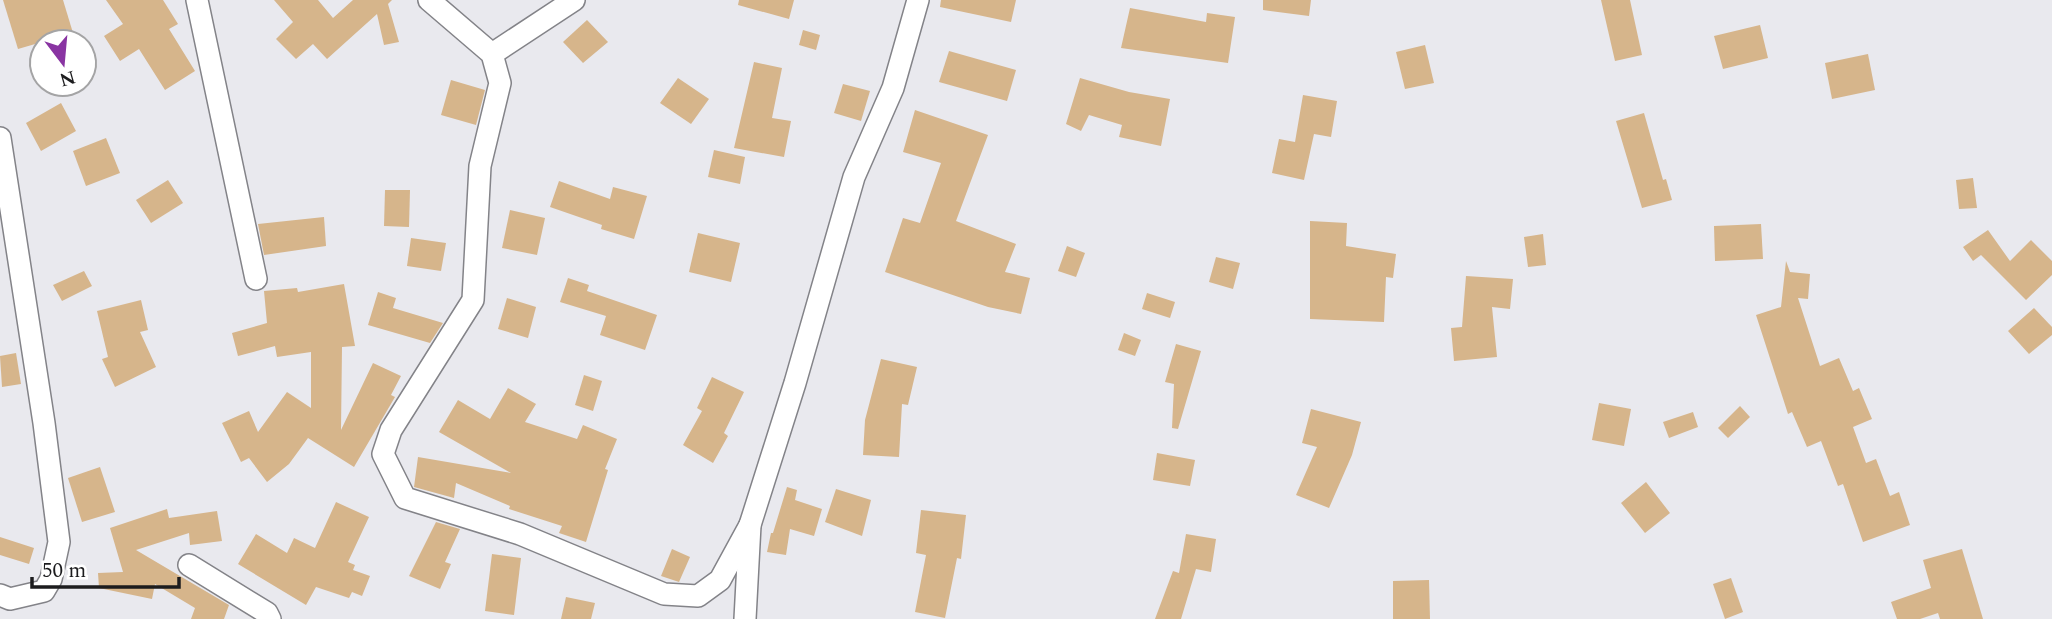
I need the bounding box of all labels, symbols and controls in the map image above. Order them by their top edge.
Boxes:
north arrow [28,28,98,98]
text: N [56,62,79,94]
scale bar [32,546,178,590]
text: 50 m [42,555,86,587]

